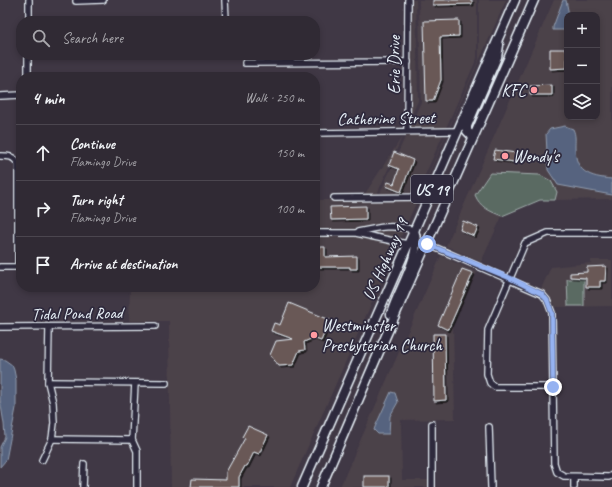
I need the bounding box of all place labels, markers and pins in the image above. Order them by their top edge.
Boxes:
place label: KFC [501,80,528,101]
marker: KFC [529,85,539,95]
place label: Wendy's [513,146,561,167]
marker: Wendy's [500,151,510,161]
place label: Westminster Presbyterian Church [322,315,443,356]
marker: Westminster Presbyterian Church [309,330,319,340]

